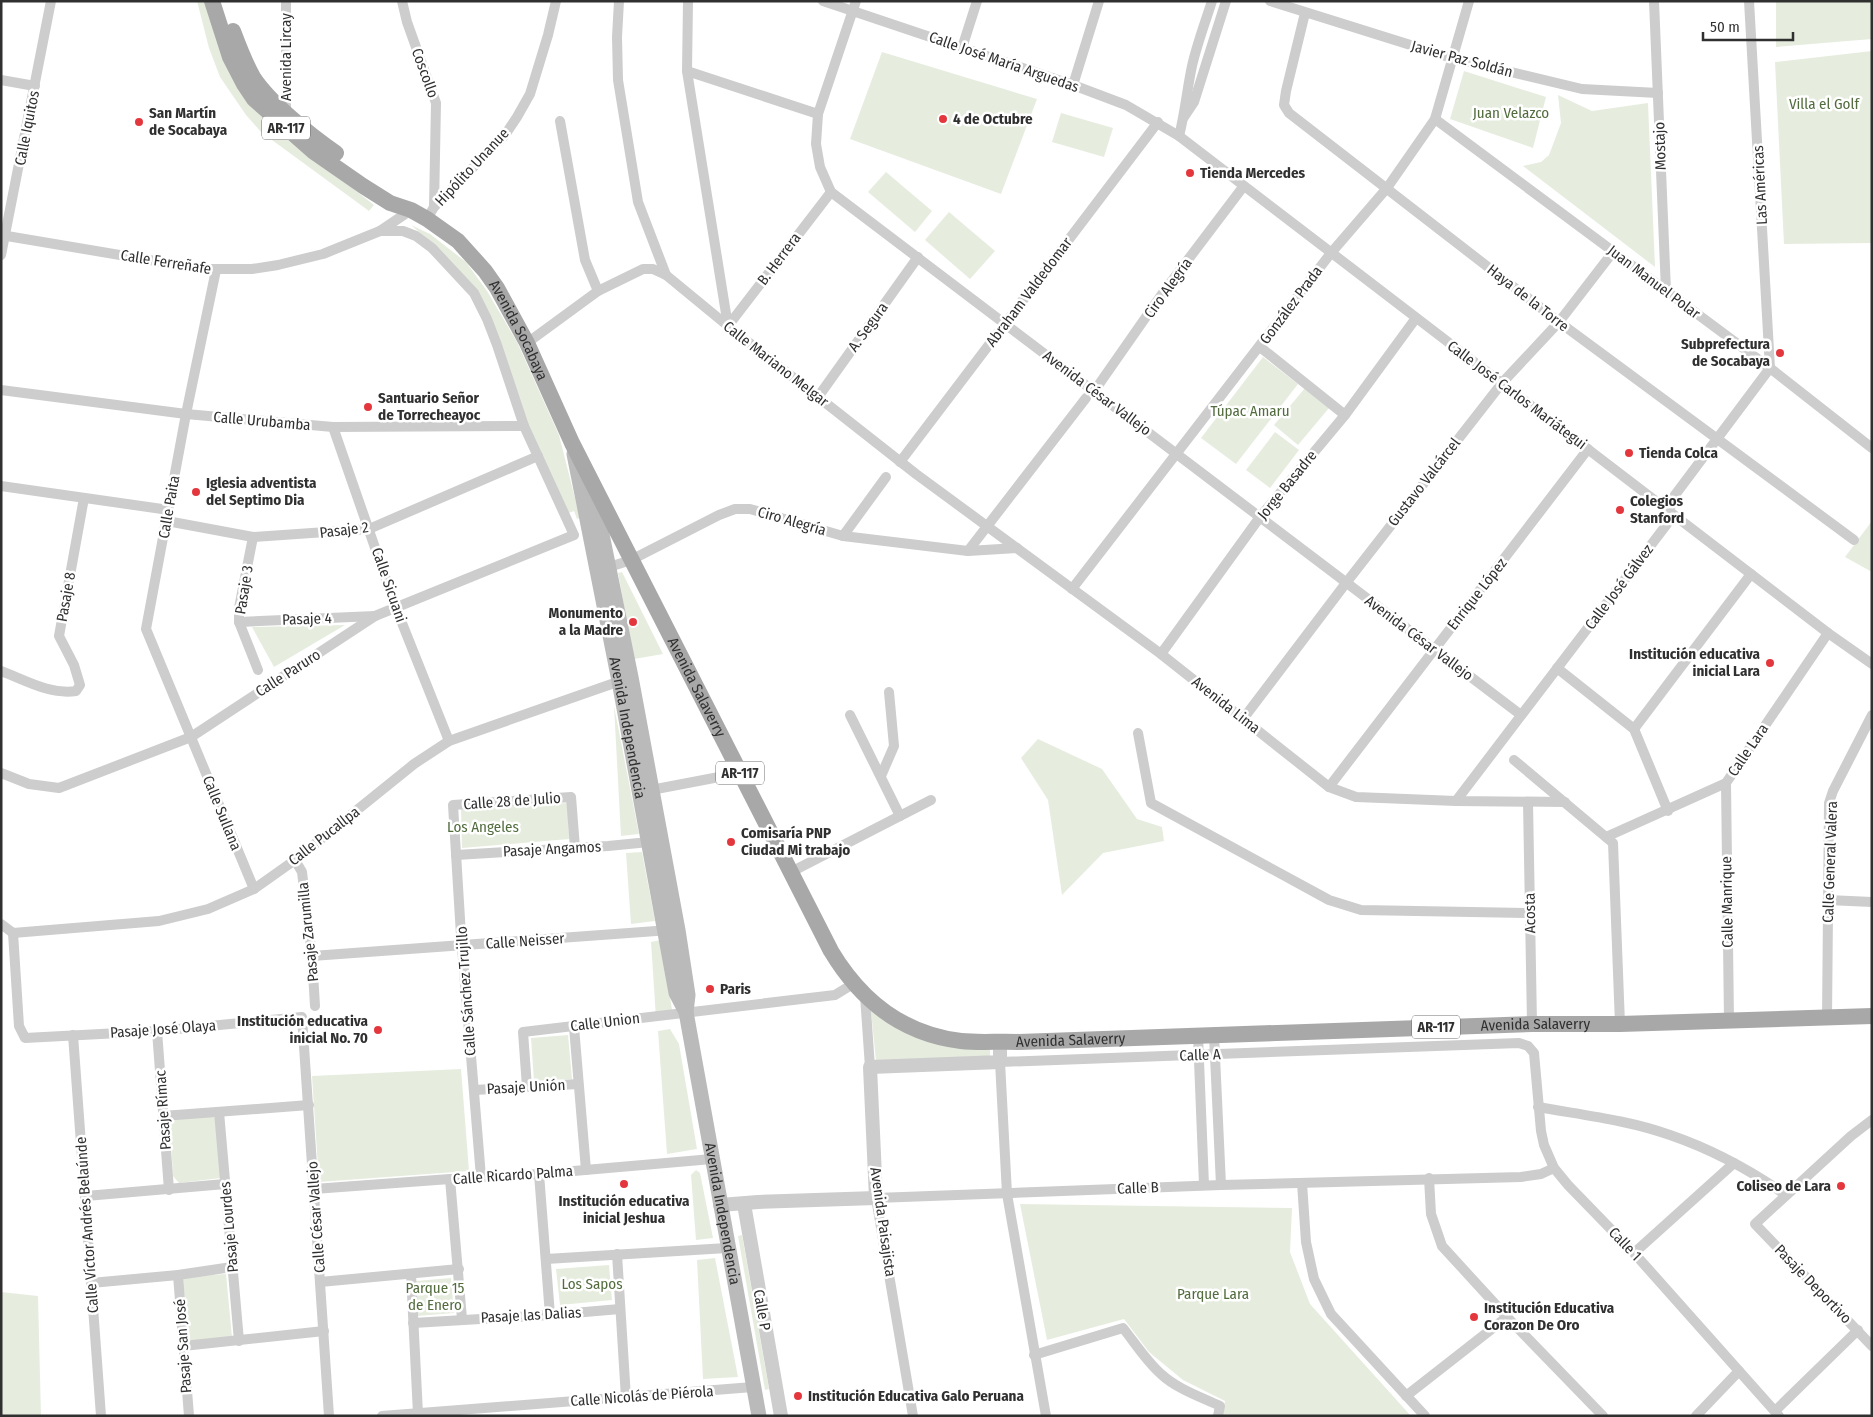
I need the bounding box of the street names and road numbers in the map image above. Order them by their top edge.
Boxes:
street label: Avenida Lircay [277,13,295,101]
street label: Calle José María Arguedas [927,28,1081,96]
street label: Javier Paz Soldán [1409,37,1515,81]
street label: Coscollo [408,46,442,100]
street label: Calle Iquitos [11,89,43,167]
road number: AR-117 [262,116,310,140]
street label: Mostajo [1650,121,1670,171]
street label: Hipólito Unanue [431,124,513,210]
street label: Las Américas [1749,145,1771,225]
street label: B. Herrera [753,229,805,289]
street label: Abraham Valdedomar [982,233,1076,350]
street label: Juan Manuel Polar [1604,241,1704,323]
street label: Calle Ferreñafe [119,246,213,278]
street label: Ciro Alegría [1140,254,1196,322]
street label: Haya de la Torre [1484,260,1572,336]
street label: González Prada [1256,262,1326,348]
street label: Avenida Socabaya [485,276,552,383]
street label: A. Segura [844,299,892,355]
street label: Calle Mariano Melgar [720,317,833,411]
street label: Calle José Carlos Mariátegui [1444,337,1590,453]
street label: Avenida César Vallejo [1039,346,1155,440]
street label: Calle Urubamba [213,408,311,434]
street label: Gustavo Valcárcel [1384,434,1464,530]
street label: Jorge Basadre [1254,447,1320,523]
street label: Calle Paita [155,474,183,540]
street label: Ciro Alegría [756,503,828,539]
street label: Pasaje 2 [319,518,370,542]
street label: Calle José Gálvez [1581,541,1657,633]
street label: Calle Sicuani [368,545,410,625]
street label: Enrique López [1443,555,1511,633]
street label: Pasaje 3 [231,564,257,616]
street label: Pasaje 8 [53,571,79,623]
street label: Avenida César Vallejo [1361,591,1477,685]
street label: Pasaje 4 [282,609,332,629]
street label: Avenida Salaverry [664,634,730,740]
street label: Calle Paruro [252,645,324,701]
street label: Avenida Independencia [605,655,649,800]
street label: Avenida Lima [1188,673,1264,737]
street label: Calle Lara [1724,720,1772,780]
road number: AR-117 [716,761,764,784]
street label: Calle Sullana [199,773,245,853]
street label: Calle 28 de Julio [463,789,561,813]
street label: Calle General Valera [1819,801,1841,923]
street label: Calle Pucallpa [285,803,363,869]
street label: Pasaje Angamos [502,837,602,861]
street label: Calle Manrique [1717,856,1737,948]
street label: Pasaje Zarumilla [294,881,322,983]
street label: Acosta [1521,893,1539,933]
street label: Calle Sánchez Trujillo [452,925,480,1057]
street label: Calle Neisser [485,929,566,953]
street label: Calle Union [569,1009,641,1035]
street label: Avenida Salaverry [1480,1015,1590,1035]
street label: Pasaje José Olaya [109,1016,217,1042]
road number: AR-117 [1412,1016,1460,1038]
street label: Avenida Salaverry [1016,1029,1126,1051]
street label: Calle A [1179,1045,1221,1065]
street label: Pasaje Rímac [151,1069,175,1150]
street label: Pasaje Unión [486,1076,566,1098]
street label: Calle Víctor Andrés Belaúnde [72,1136,102,1314]
street label: Avenida Independencia [701,1141,744,1286]
street label: Calle César Vallejo [303,1161,329,1273]
street label: Calle Ricardo Palma [452,1162,574,1188]
street label: Avenida Paisajista [866,1166,900,1278]
street label: Calle B [1117,1178,1159,1198]
street label: Pasaje Lourdes [216,1181,242,1273]
street label: Calle 1 [1605,1224,1645,1264]
street label: Pasaje Deportivo [1771,1241,1855,1327]
street label: Calle P [750,1288,774,1332]
street label: Pasaje San José [171,1298,195,1394]
street label: Pasaje las Dalias [480,1303,582,1327]
street label: Calle Nicolás de Piérola [570,1382,714,1410]

